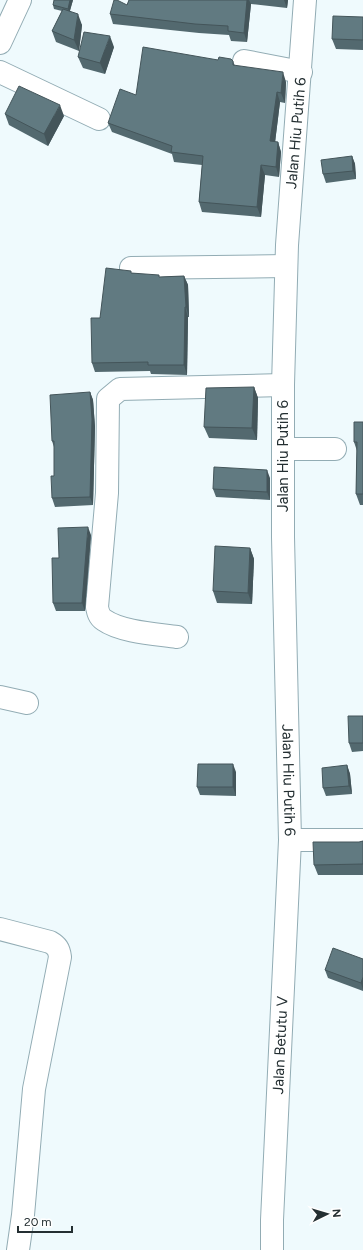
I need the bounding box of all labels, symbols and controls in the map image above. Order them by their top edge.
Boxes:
street label: Jalan Hiu Putih 6 [282,76,310,190]
street label: Jalan Hiu Putih 6 [274,400,292,512]
street label: Jalan Hiu Putih 6 [278,724,299,837]
street label: Jalan Betutu V [269,995,292,1095]
north arrow [307,1194,347,1234]
scale bar [18,1208,72,1234]
text: N [330,1208,343,1218]
text: 20 m [24,1215,52,1229]

